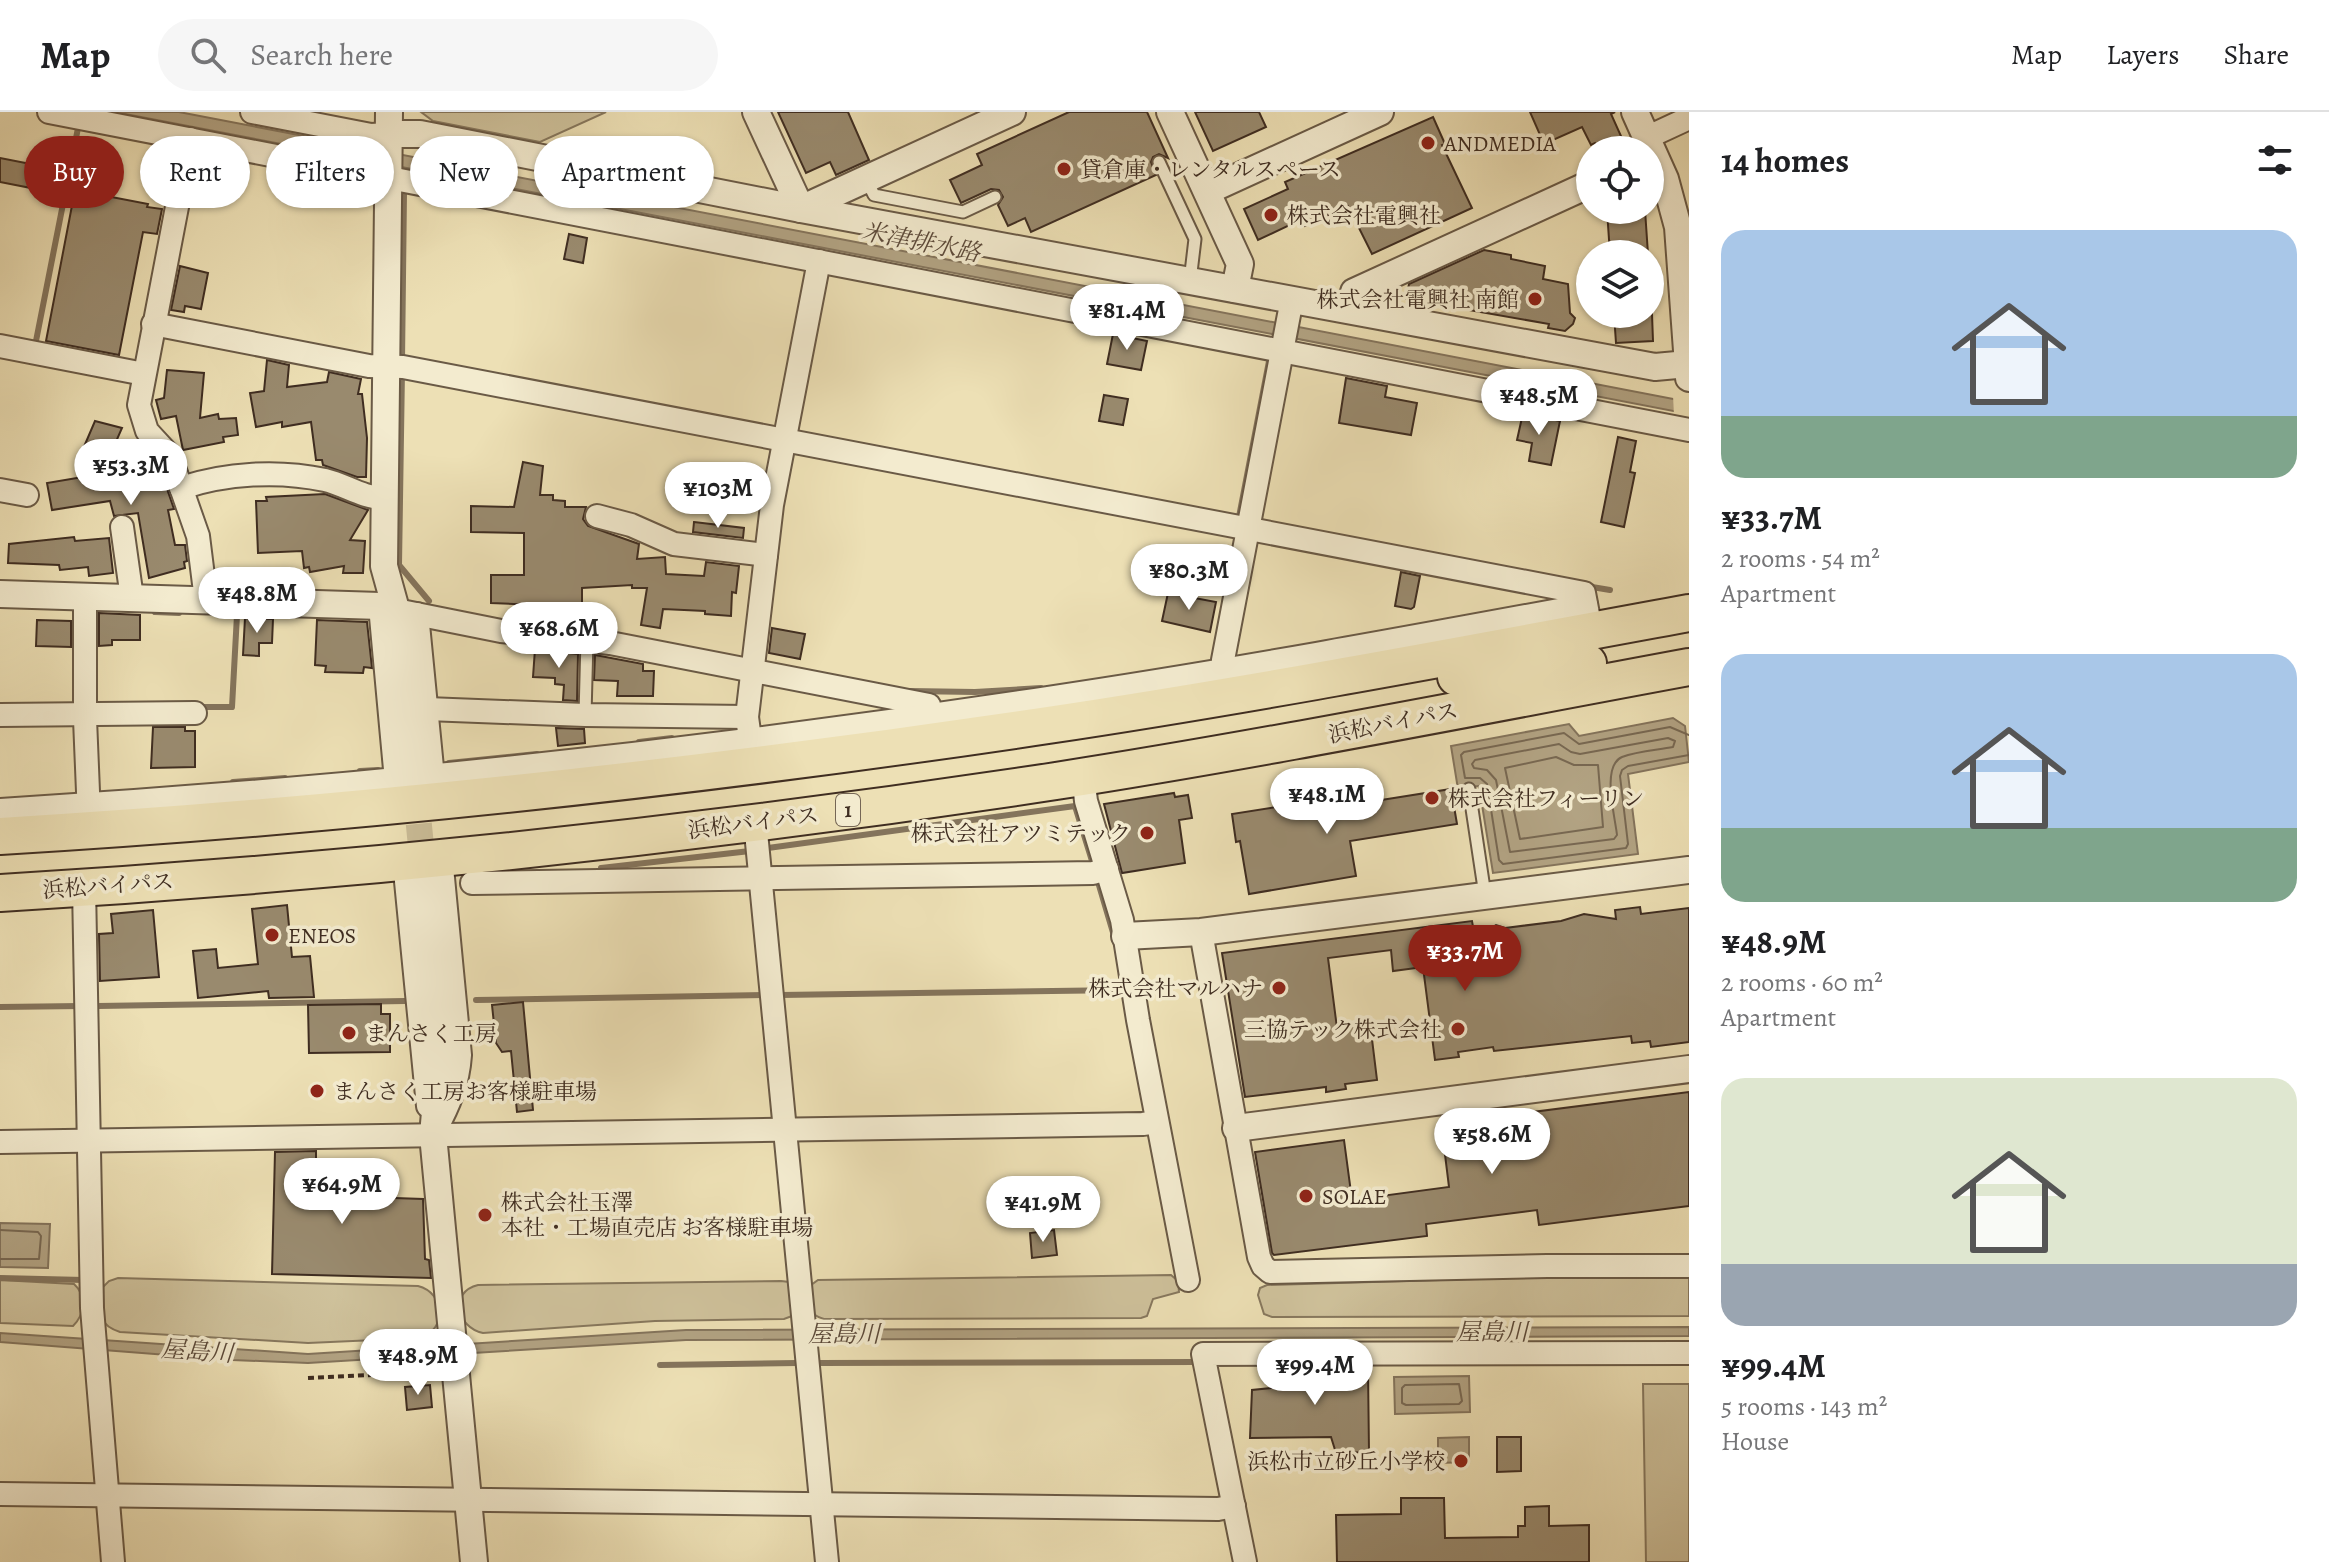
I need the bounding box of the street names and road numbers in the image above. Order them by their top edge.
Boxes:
street label: 浜松バイパス [1326,696,1461,750]
road number: 1 [836,794,860,826]
street label: 浜松バイパス [686,800,820,846]
street label: 浜松バイパス [41,866,175,906]

